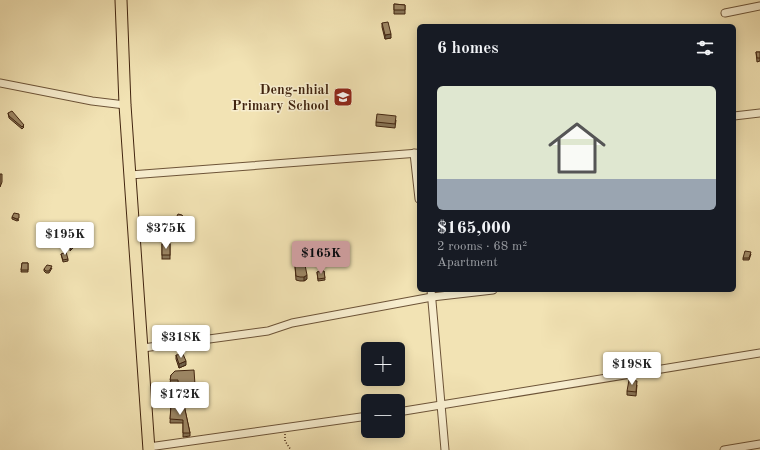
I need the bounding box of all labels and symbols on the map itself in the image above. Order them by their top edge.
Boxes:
place label: Deng-nhial Primary School [232,83,329,113]
school or university icon: Deng-nhial Primary School [332,86,354,108]
pin: $375K [138,216,194,250]
pin: $195K [37,222,93,256]
pin: $165K [293,241,349,275]
pin: $318K [153,325,209,359]
pin: $198K [604,352,660,386]
pin: $172K [152,382,208,416]

